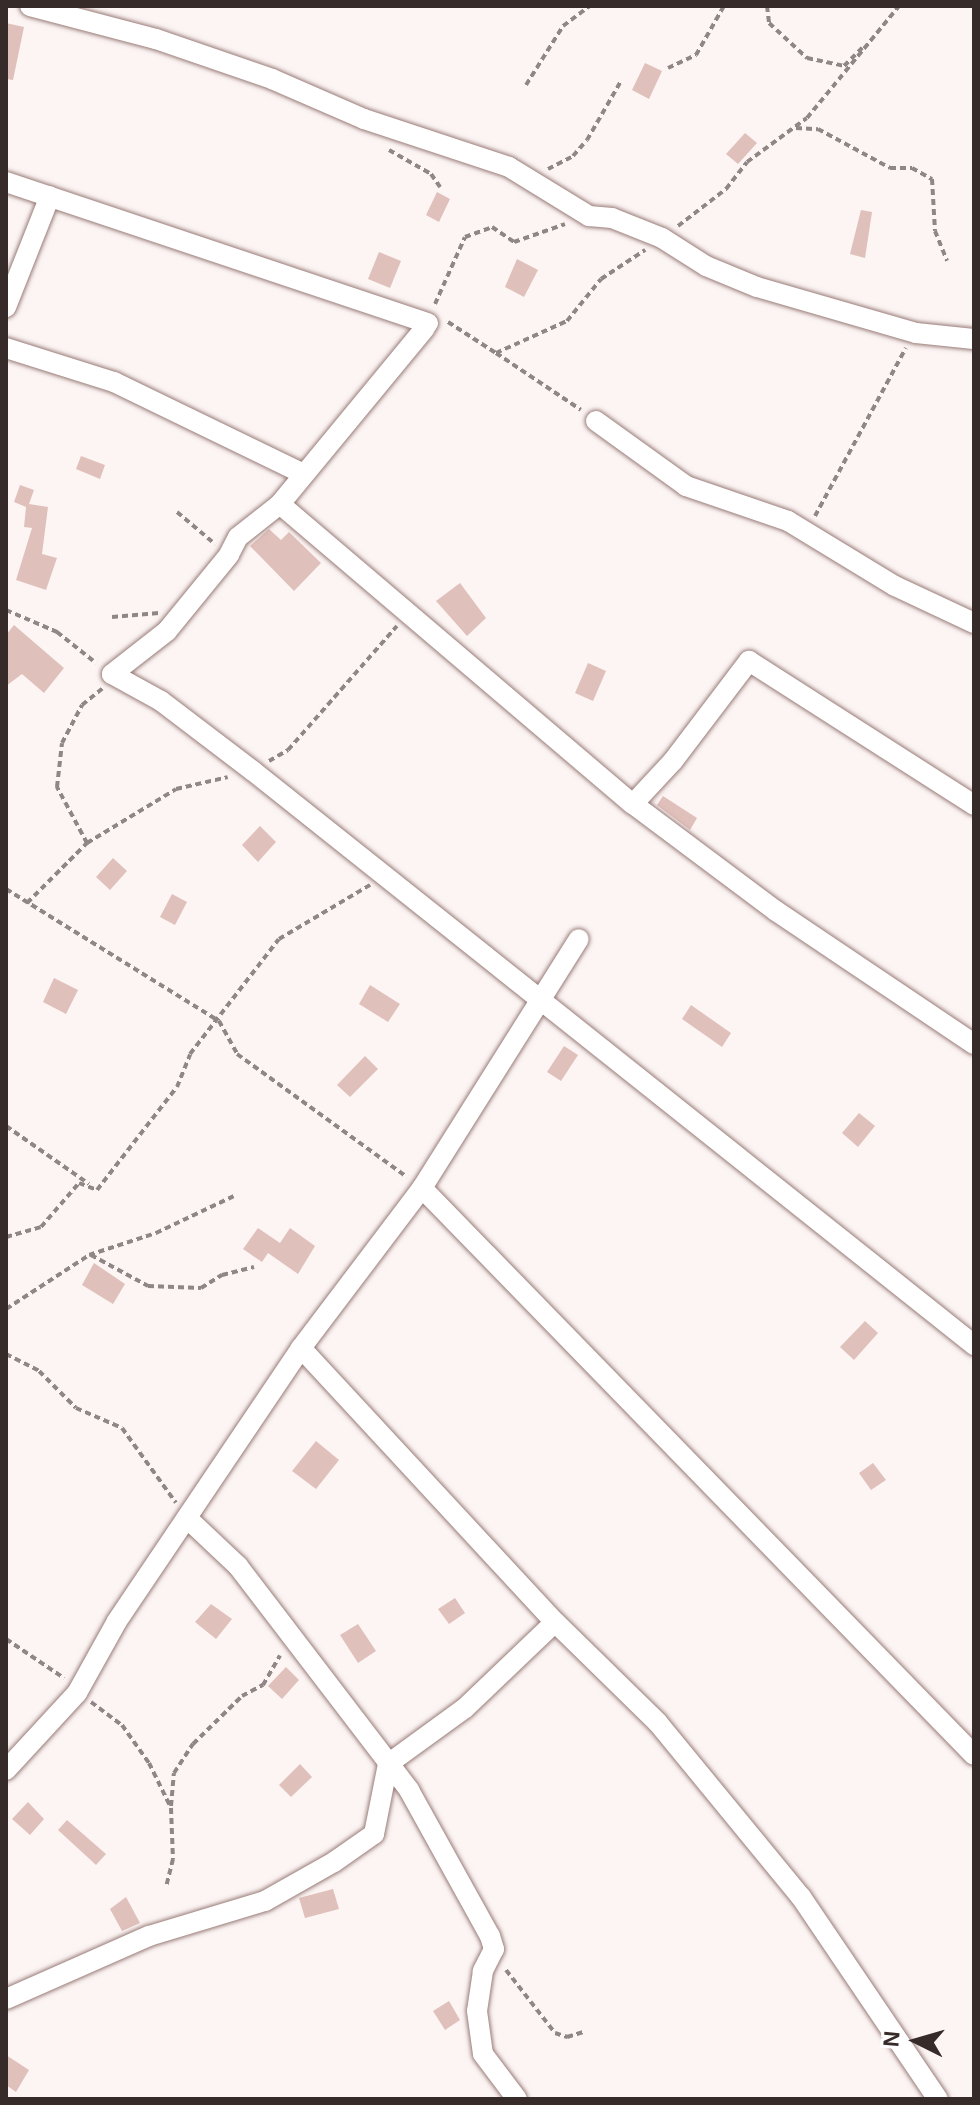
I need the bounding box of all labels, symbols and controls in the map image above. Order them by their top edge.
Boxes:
north arrow [876,2001,956,2081]
text: N [878,2030,905,2048]

